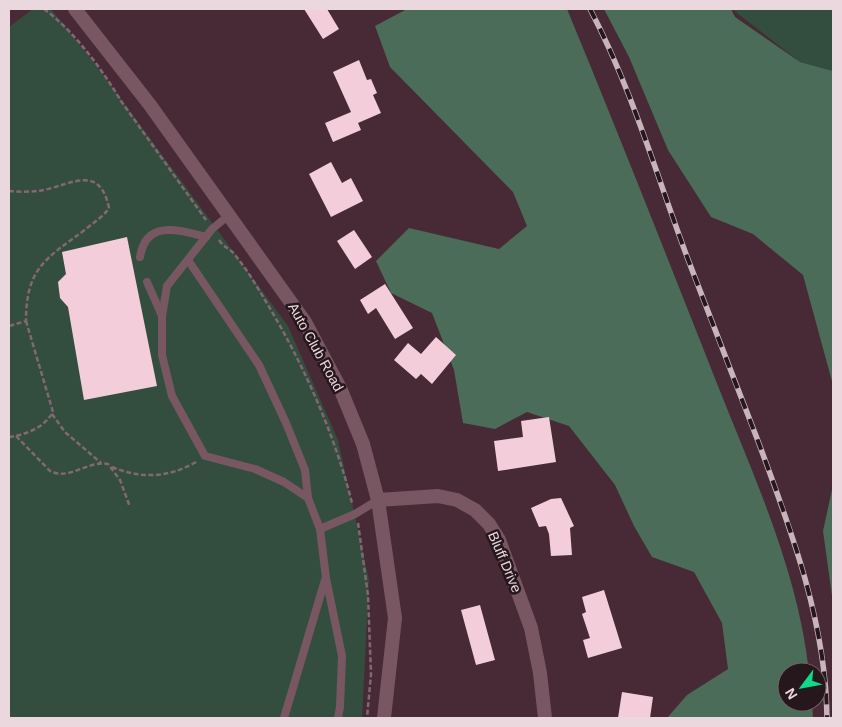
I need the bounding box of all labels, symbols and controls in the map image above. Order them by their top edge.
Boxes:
street label: Auto Club Road [285,300,347,394]
street label: Bluff Drive [485,529,525,595]
north arrow [777,662,827,712]
text: N [782,685,800,702]

